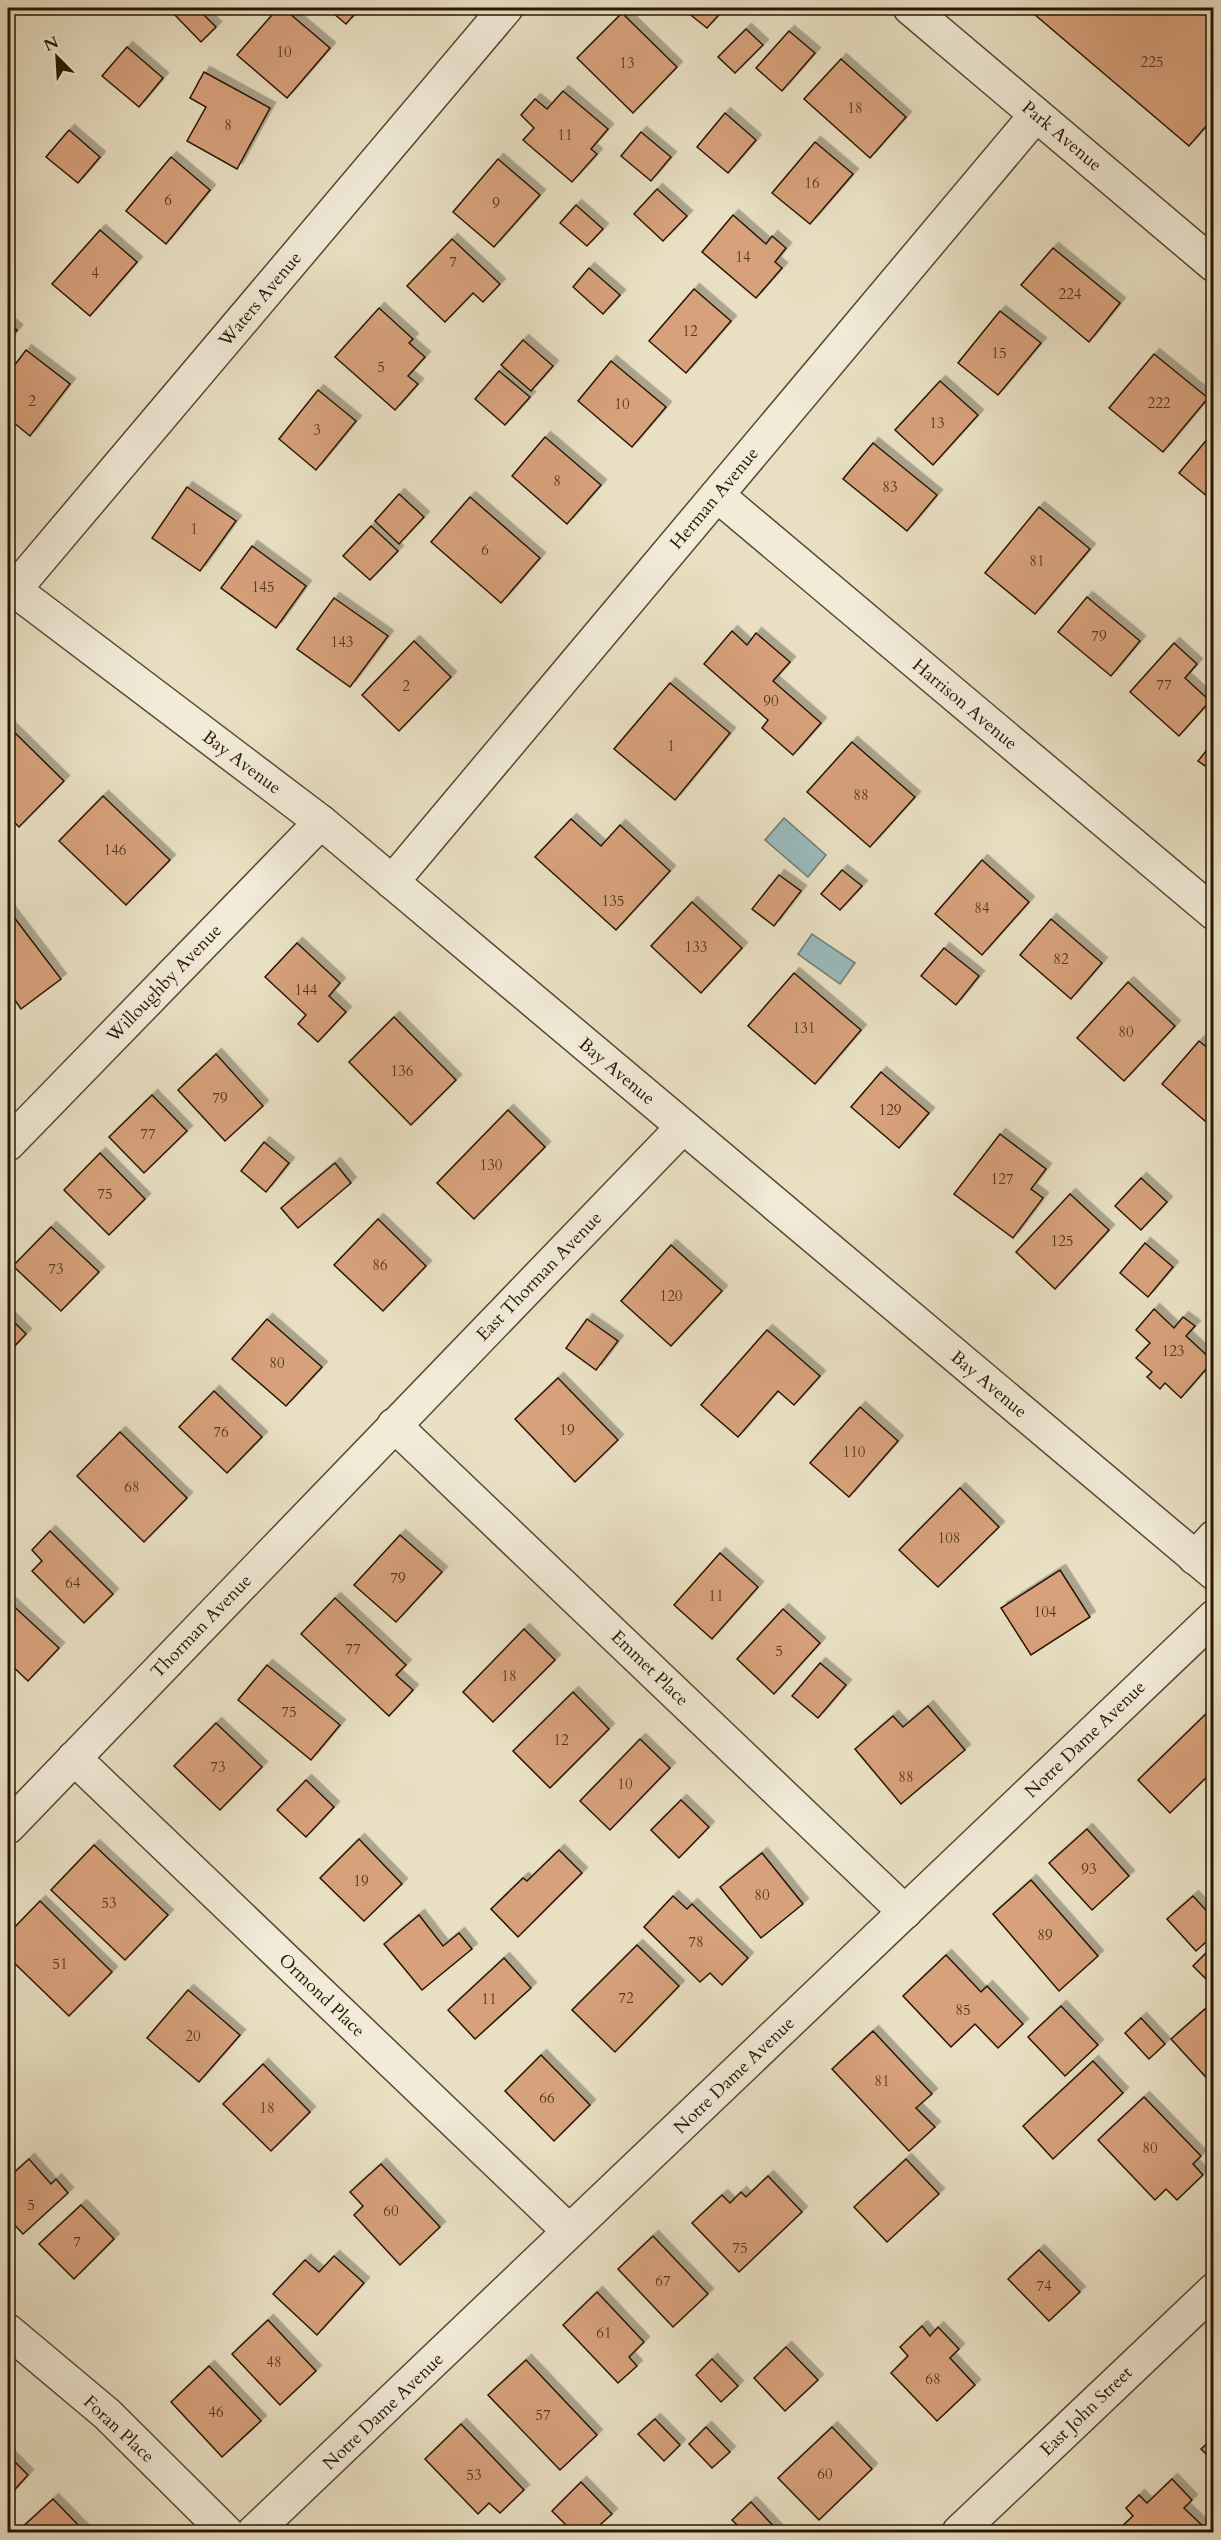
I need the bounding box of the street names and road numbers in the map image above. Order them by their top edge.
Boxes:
street label: Park Avenue [1016,95,1107,177]
street label: Waters Avenue [212,246,308,353]
street label: Herman Avenue [664,442,765,555]
street label: Harrison Avenue [907,653,1023,756]
street label: Bay Avenue [197,725,286,800]
street label: Willoughby Avenue [100,919,228,1049]
street label: Bay Avenue [573,1032,660,1111]
street label: East Thorman Avenue [471,1206,608,1347]
street label: Bay Avenue [945,1345,1032,1424]
street label: Thorman Avenue [145,1569,258,1684]
street label: Emmet Place [605,1625,694,1712]
street label: Notre Dame Avenue [1019,1675,1151,1804]
street label: Ormond Place [273,1948,370,2043]
street label: Notre Dame Avenue [668,2011,800,2140]
street label: Notre Dame Avenue [317,2347,449,2476]
street label: East John Street [1035,2361,1138,2462]
street label: Foran Place [78,2390,160,2469]

